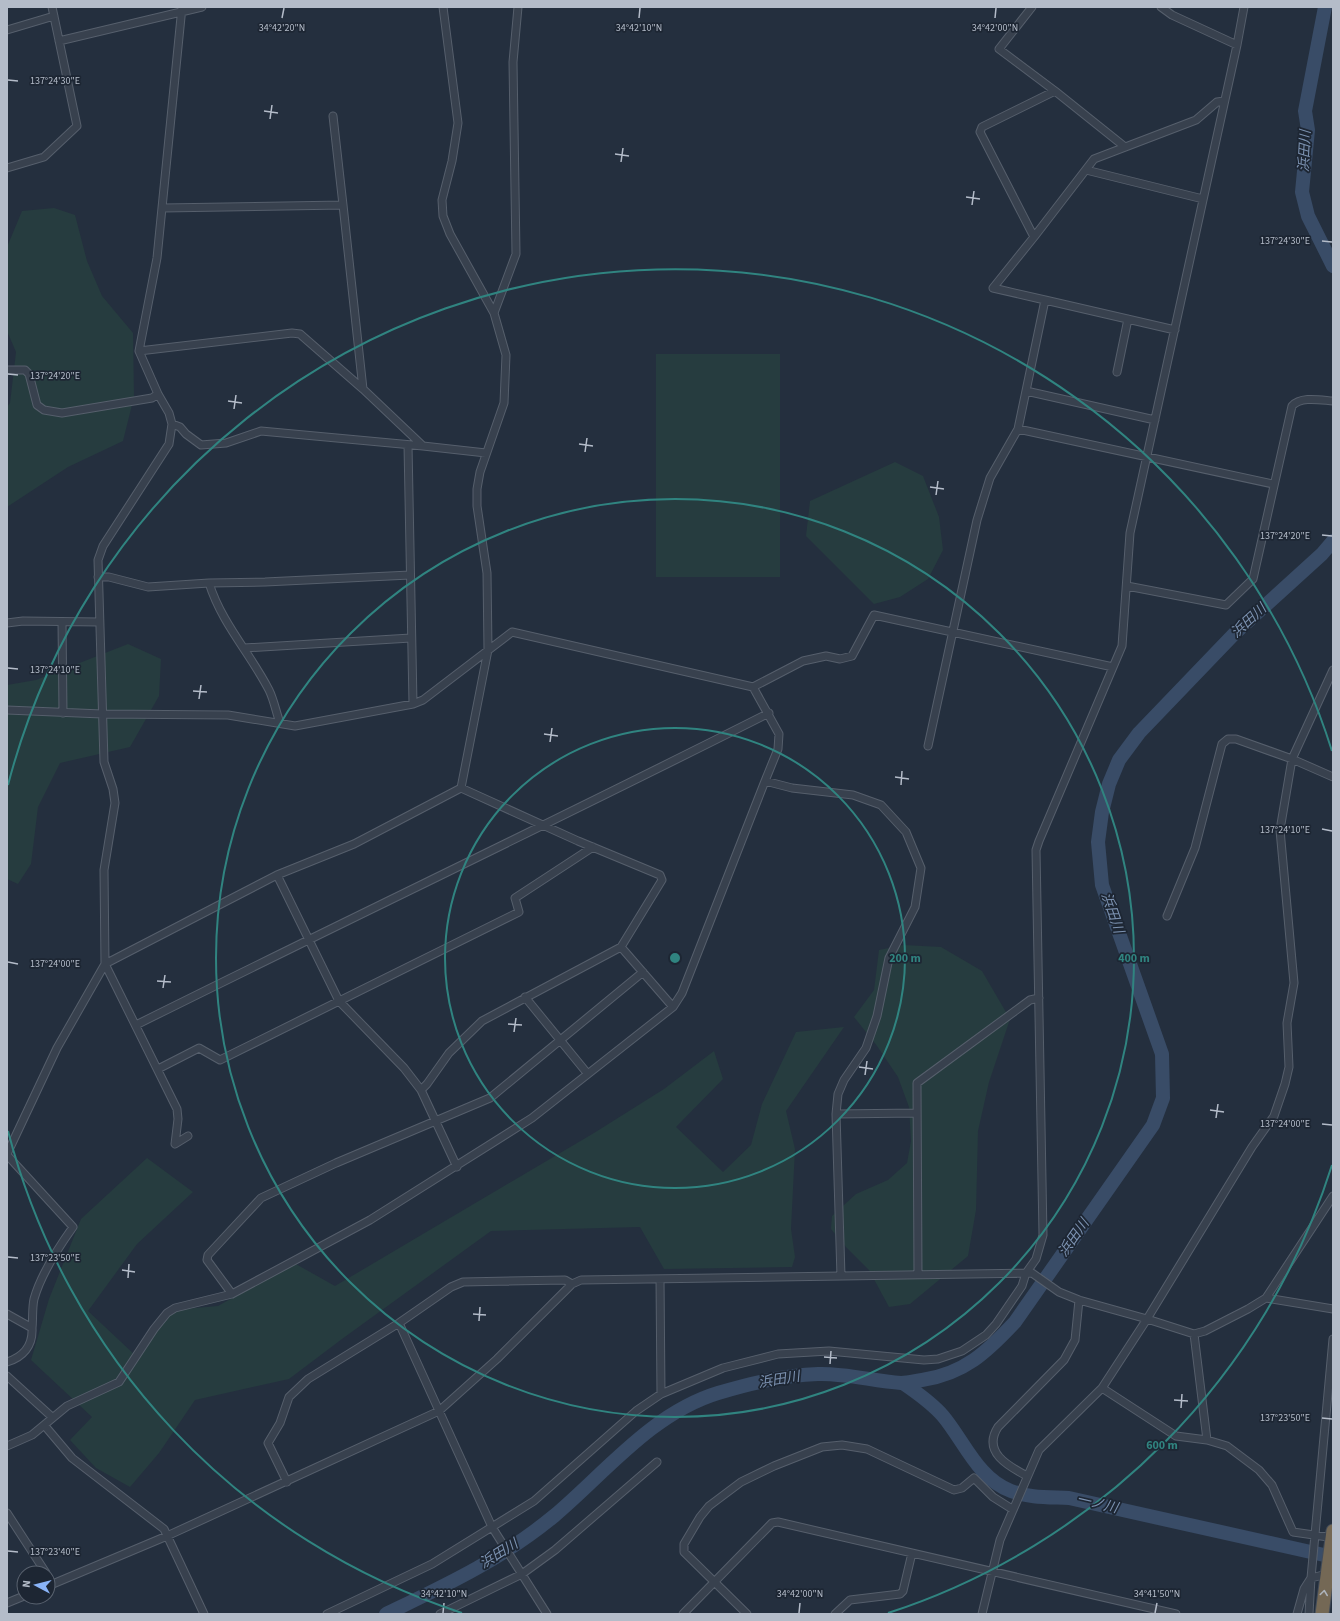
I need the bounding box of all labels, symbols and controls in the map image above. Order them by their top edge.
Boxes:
text: 34°42'20"N [259,21,305,35]
text: 34°42'10"N [616,21,662,35]
text: 34°42'00"N [972,21,1018,35]
text: 137°24'30"E [30,74,80,88]
water label: 浜田川 [1294,128,1316,172]
text: 137°24'30"E [1260,234,1310,248]
text: 137°24'20"E [30,369,80,383]
text: 137°24'20"E [1260,529,1310,543]
water label: 浜田川 [1227,598,1273,643]
text: 137°24'10"E [30,663,80,677]
text: 137°24'10"E [1260,823,1310,837]
water label: 浜田川 [1096,890,1129,938]
text: 200 m [889,950,921,967]
text: 400 m [1118,950,1150,967]
centre of rings [668,951,682,965]
text: 137°24'00"E [30,957,80,971]
text: 137°24'00"E [1260,1117,1310,1131]
water label: 浜田川 [1054,1213,1095,1261]
text: 137°23'50"E [30,1251,80,1265]
water label: 浜田川 [757,1367,803,1393]
text: 137°23'50"E [1260,1411,1310,1425]
text: 600 m [1146,1437,1178,1454]
water label: 一ノ川 [1074,1490,1122,1519]
water label: 浜田川 [476,1533,524,1574]
text: 137°23'40"E [30,1545,80,1559]
north arrow [16,1565,56,1605]
text: N [19,1579,34,1588]
text: 34°42'10"N [421,1587,467,1601]
text: 34°42'00"N [777,1587,823,1601]
text: 34°41'50"N [1134,1587,1180,1601]
one-way arrow [1320,1590,1329,1596]

